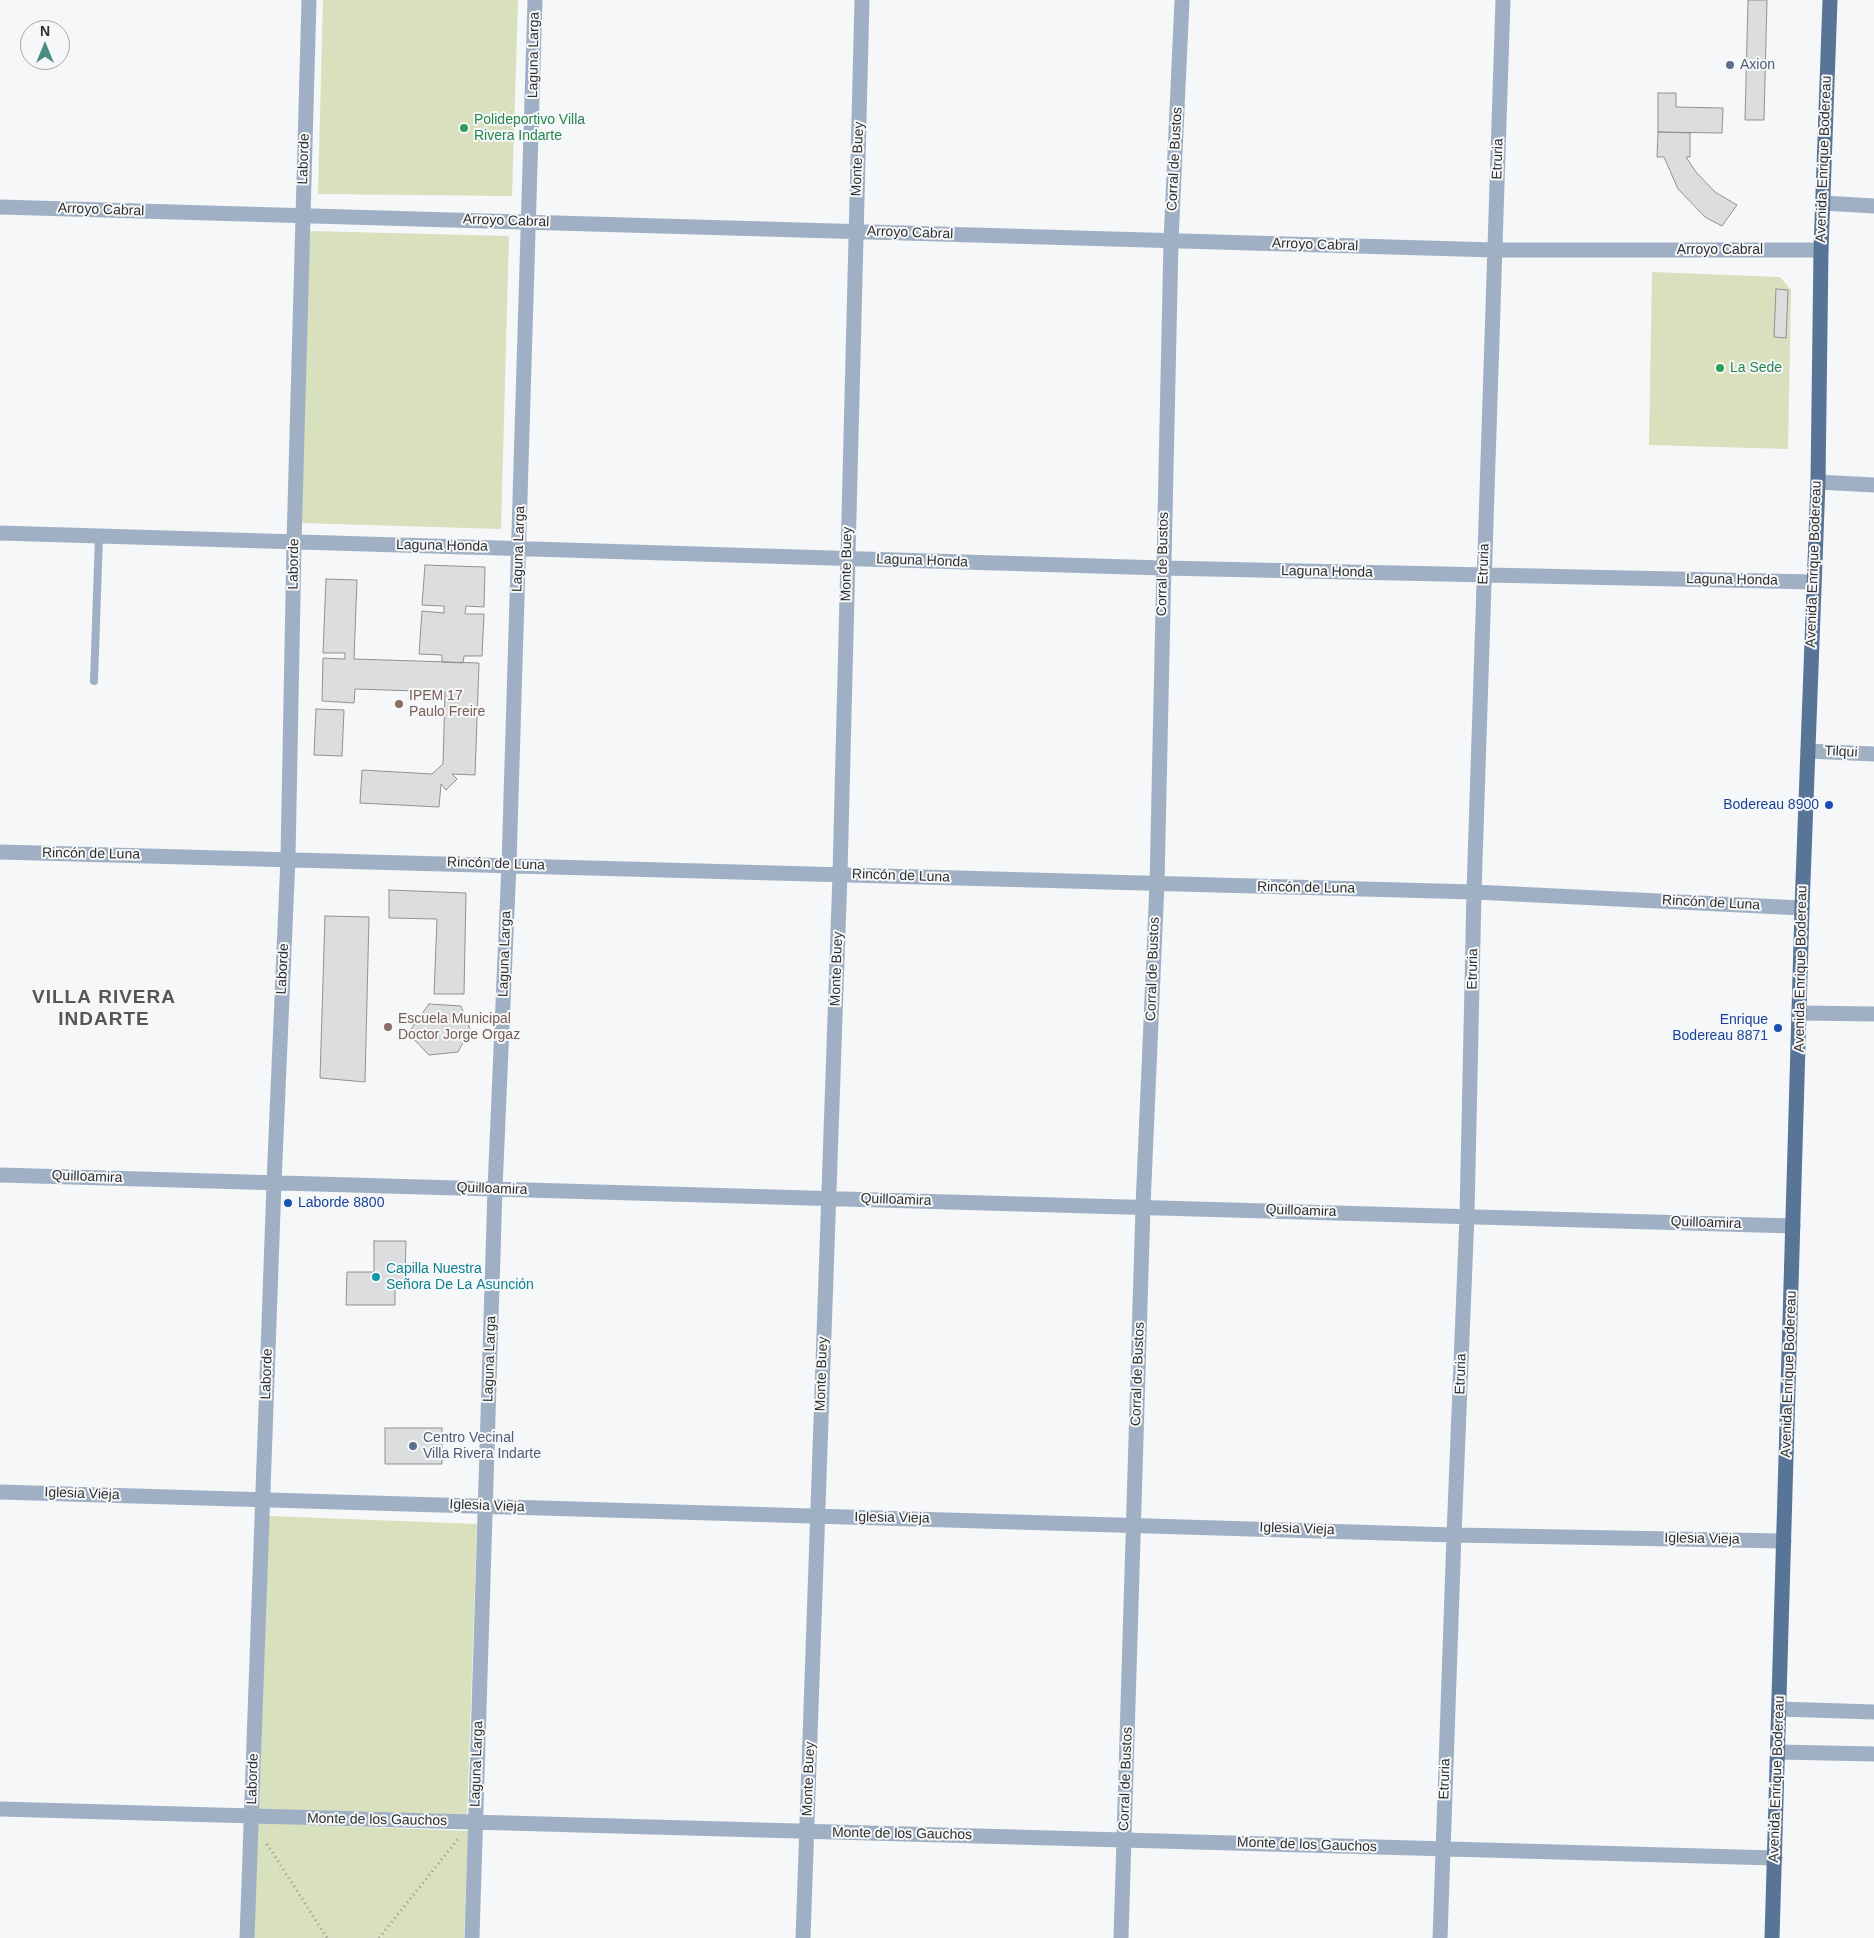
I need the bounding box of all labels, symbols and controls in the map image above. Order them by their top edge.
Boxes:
street label: Laguna Larga [525,12,543,98]
north arrow [20,20,70,70]
text: N [40,23,50,39]
place label: Axion [1740,57,1775,73]
marker: Axion [1724,59,1736,71]
street label: Avenida Enrique Bodereau [1813,75,1835,243]
street label: Corral de Bustos [1164,106,1186,212]
place label: Polideportivo Villa Rivera Indarte [474,112,585,144]
street label: Monte Buey [848,121,868,197]
marker: Polideportivo Villa Rivera Indarte [458,122,470,134]
street label: Laborde [295,133,313,185]
street label: Etruria [1489,138,1507,180]
street label: Arroyo Cabral [58,200,144,220]
street label: Arroyo Cabral [463,211,549,231]
street label: Arroyo Cabral [867,223,953,243]
street label: Arroyo Cabral [1272,235,1358,255]
street label: Arroyo Cabral [1677,242,1763,258]
place label: La Sede [1730,360,1782,376]
marker: La Sede [1714,362,1726,374]
street label: Avenida Enrique Bodereau [1803,480,1825,648]
street label: Laguna Larga [509,506,529,592]
street label: Corral de Bustos [1154,512,1172,616]
street label: Monte Buey [838,527,856,601]
street label: Laguna Honda [396,537,488,555]
street label: Laborde [285,538,303,590]
street label: Etruria [1475,543,1493,585]
street label: Laguna Honda [876,551,968,571]
street label: Laguna Honda [1281,563,1373,581]
street label: Laguna Honda [1686,571,1778,589]
place label: IPEM 17 Paulo Freire [409,688,485,720]
marker: IPEM 17 Paulo Freire [393,698,405,710]
street label: Tilqui [1824,743,1858,761]
place label: Bodereau 8900 [1723,797,1819,813]
marker: Bodereau 8900 [1823,799,1835,811]
street label: Rincón de Luna [42,845,140,863]
street label: Rincón de Luna [447,854,545,874]
street label: Rincón de Luna [852,866,950,886]
street label: Rincón de Luna [1257,879,1355,897]
street label: Avenida Enrique Bodereau [1791,885,1811,1053]
street label: Rincón de Luna [1662,892,1760,914]
street label: Laguna Larga [495,911,515,997]
street label: Corral de Bustos [1143,917,1163,1021]
street label: Monte Buey [827,931,847,1007]
street label: Laborde [273,943,293,995]
street label: Etruria [1464,948,1482,990]
district label: VILLA RIVERA INDARTE [31,987,177,1031]
place label: Escuela Municipal Doctor Jorge Orgaz [398,1011,520,1044]
place label: Enrique Bodereau 8871 [1672,1012,1768,1044]
marker: Escuela Municipal Doctor Jorge Orgaz [382,1021,394,1033]
marker: Enrique Bodereau 8871 [1772,1022,1784,1034]
street label: Quilloamira [51,1167,123,1187]
street label: Quilloamira [456,1179,528,1199]
street label: Quilloamira [860,1190,932,1210]
place label: Laborde 8800 [298,1195,384,1211]
marker: Laborde 8800 [282,1197,294,1209]
street label: Quilloamira [1265,1201,1337,1221]
street label: Quilloamira [1670,1213,1742,1233]
place label: Capilla Nuestra Señora De La Asunción [386,1261,534,1294]
marker: Capilla Nuestra Señora De La Asunción [370,1271,382,1283]
street label: Avenida Enrique Bodereau [1778,1290,1800,1458]
street label: Laguna Larga [480,1316,500,1402]
street label: Corral de Bustos [1128,1322,1148,1426]
street label: Monte Buey [812,1336,832,1412]
street label: Laborde [258,1348,276,1400]
street label: Etruria [1452,1353,1470,1395]
place label: Centro Vecinal Villa Rivera Indarte [423,1430,541,1462]
marker: Centro Vecinal Villa Rivera Indarte [407,1440,419,1452]
street label: Iglesia Vieja [44,1484,120,1504]
street label: Iglesia Vieja [449,1496,525,1516]
street label: Iglesia Vieja [854,1509,930,1527]
street label: Iglesia Vieja [1259,1519,1335,1539]
street label: Iglesia Vieja [1664,1530,1740,1548]
street label: Avenida Enrique Bodereau [1766,1695,1788,1863]
street label: Laguna Larga [467,1721,487,1807]
street label: Corral de Bustos [1116,1727,1136,1831]
street label: Monte Buey [799,1741,819,1817]
street label: Laborde [244,1753,262,1805]
street label: Etruria [1436,1758,1454,1800]
street label: Monte de los Gauchos [307,1810,447,1830]
street label: Monte de los Gauchos [832,1824,972,1844]
street label: Monte de los Gauchos [1237,1834,1377,1856]

